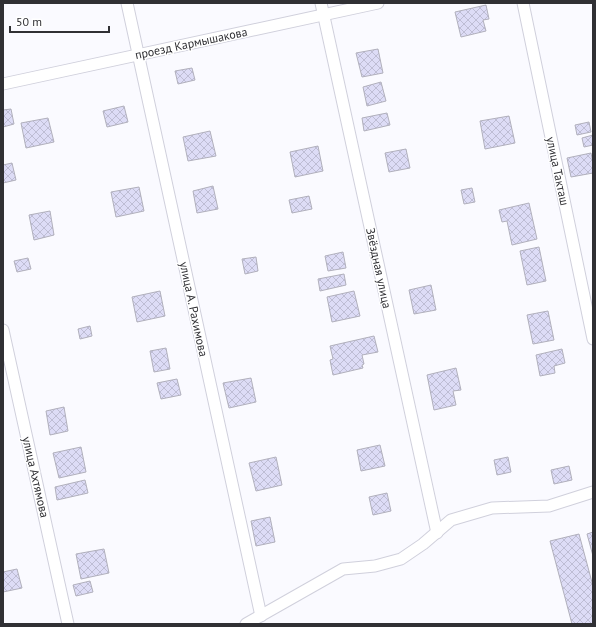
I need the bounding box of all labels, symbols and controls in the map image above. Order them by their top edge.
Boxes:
scale bar [10,8,109,34]
text: 50 m [16,14,42,29]
street label: проезд Кармышакова [133,24,249,62]
street label: улица Такташ [543,135,573,207]
street label: Звёздная улица [363,226,395,310]
street label: улица А. Рахимова [177,260,211,358]
street label: улица Ахтямова [19,435,53,519]

